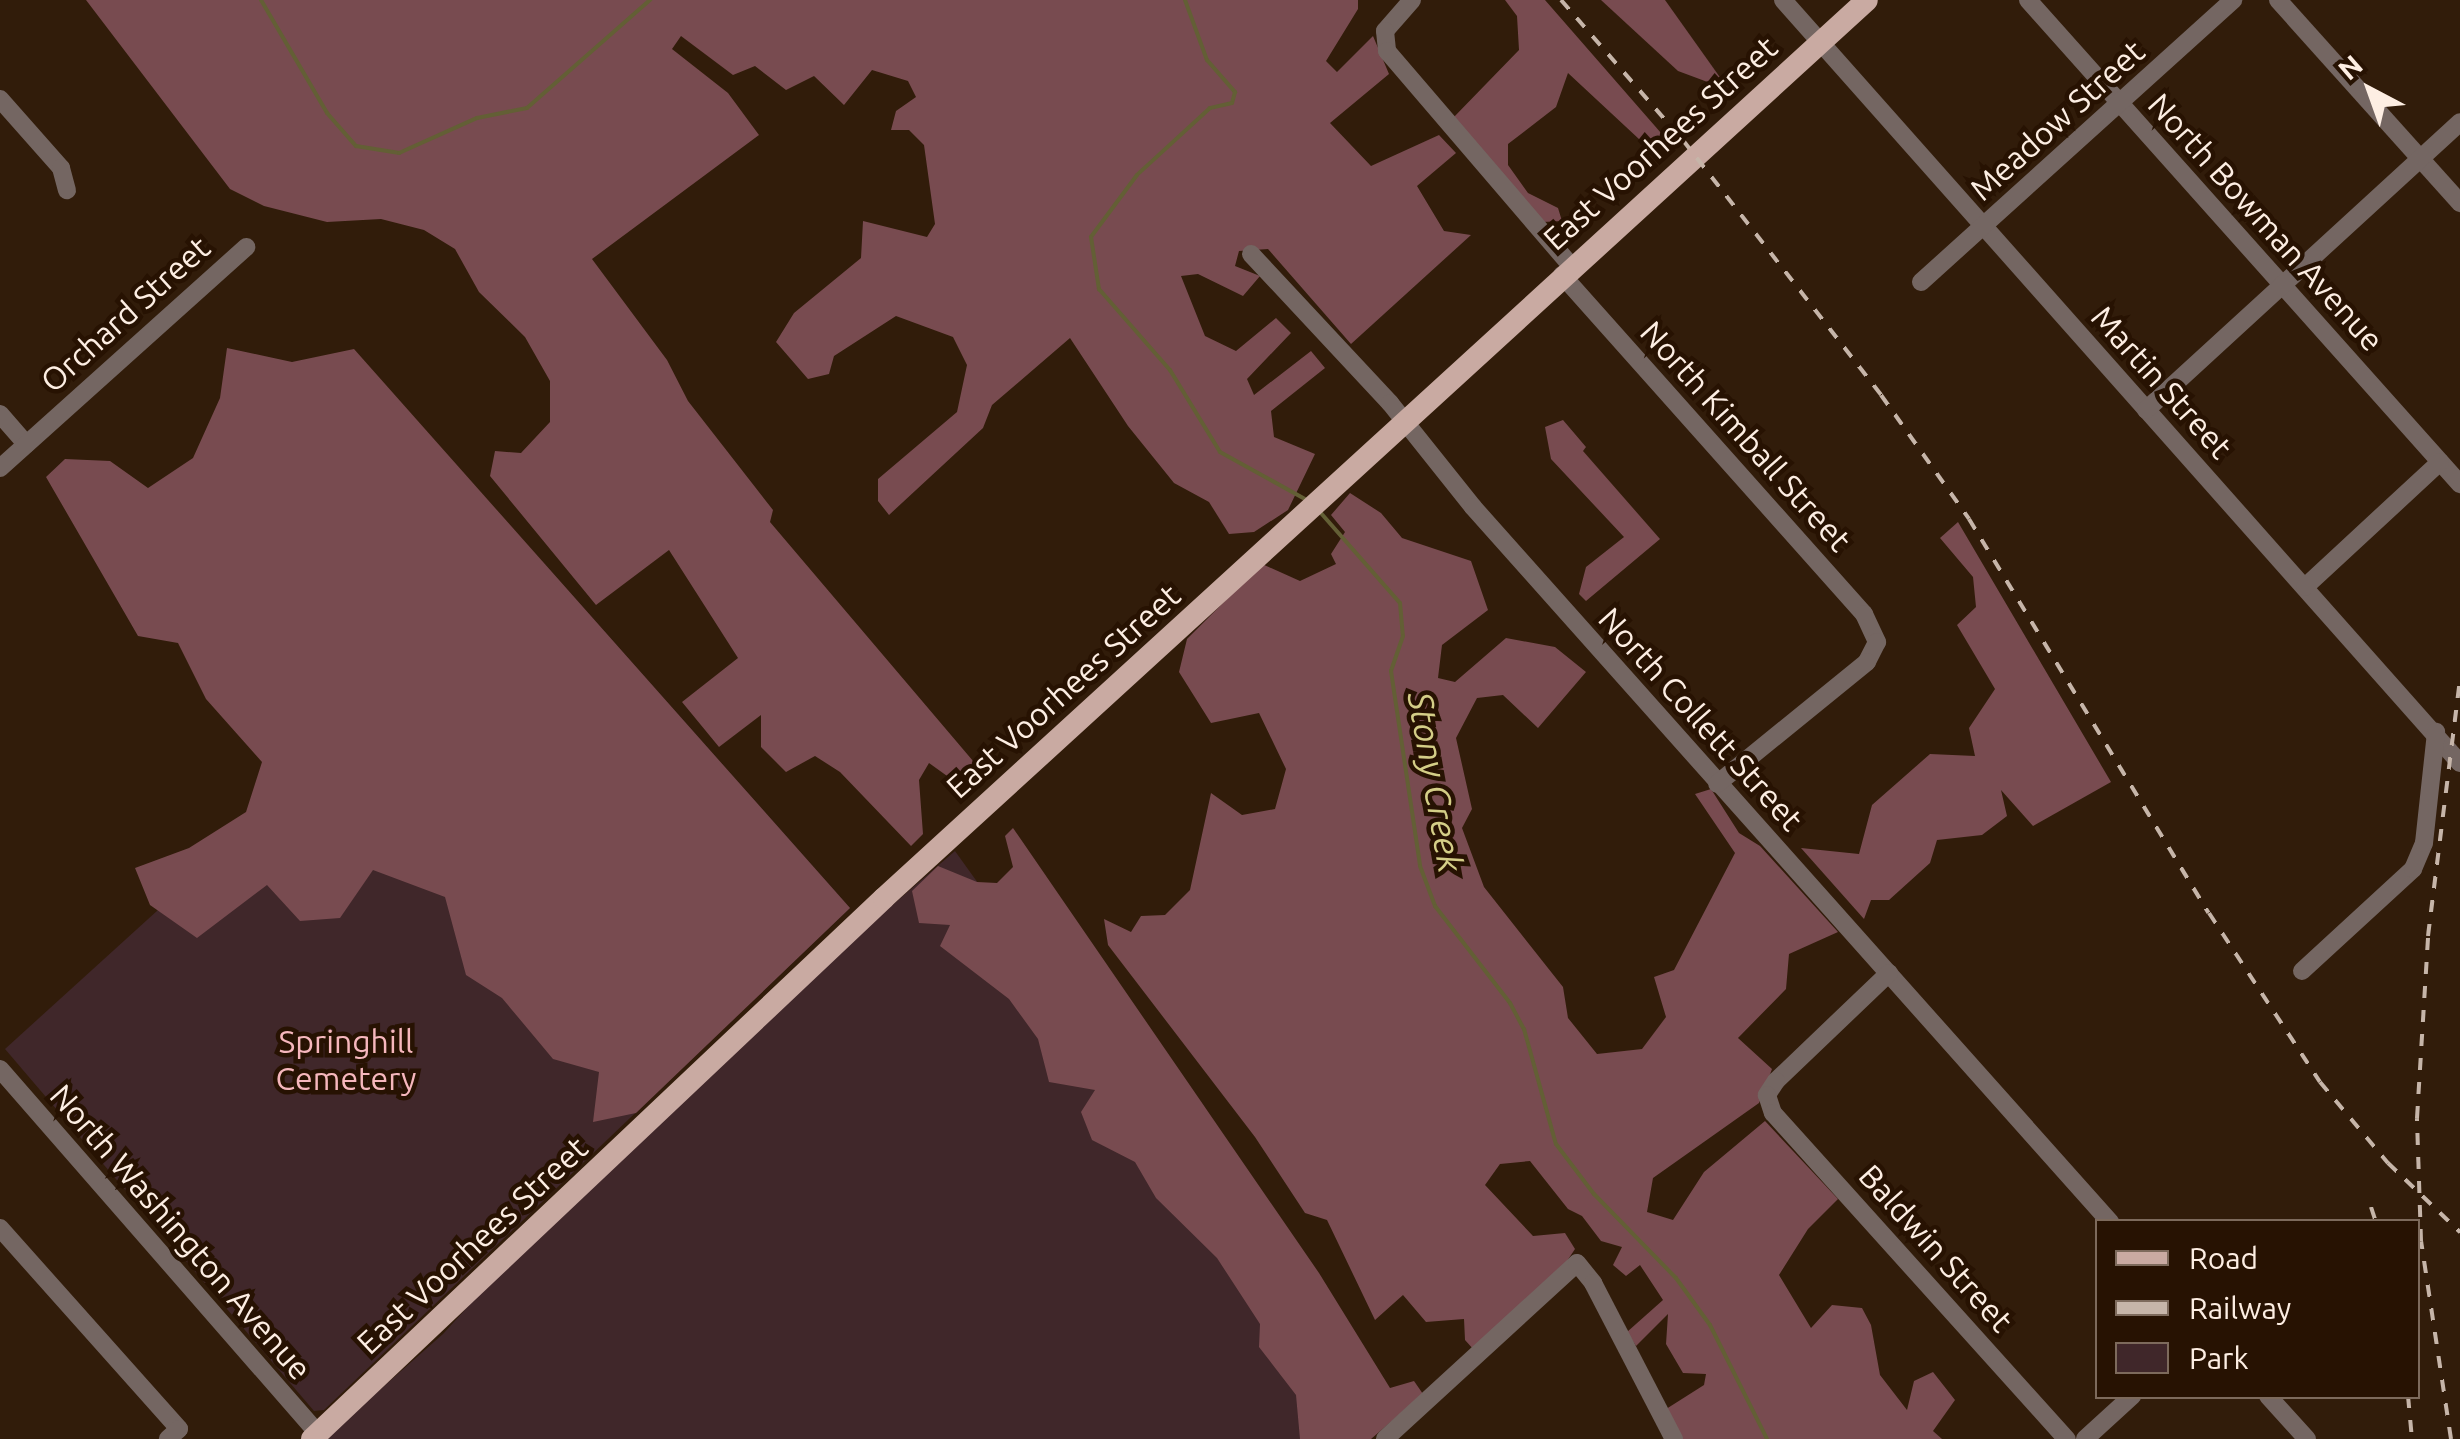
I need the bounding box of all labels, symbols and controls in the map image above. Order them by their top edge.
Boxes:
street label: East Voorhees Street [1535,28,1785,258]
street label: Meadow Street [1962,32,2152,208]
north arrow [2320,40,2420,140]
text: N [2332,48,2368,86]
street label: North Bowman Avenue [2140,85,2392,359]
street label: Orchard Street [33,228,217,400]
street label: Martin Street [2084,298,2240,466]
street label: North Kimball Street [1633,313,1859,559]
street label: East Voorhees Street [938,576,1188,806]
street label: North Collett Street [1591,600,1811,838]
water label: Stony Creek [1399,688,1473,876]
park label: Springhill Cemetery [276,1023,416,1098]
street label: North Washington Avenue [42,1077,320,1387]
street label: East Voorhees Street [349,1128,595,1362]
street label: Baldwin Street [1851,1157,2021,1339]
legend [2095,1219,2420,1399]
text: Road [2189,1241,2258,1275]
text: Railway [2189,1291,2291,1325]
text: Park [2189,1341,2249,1375]

